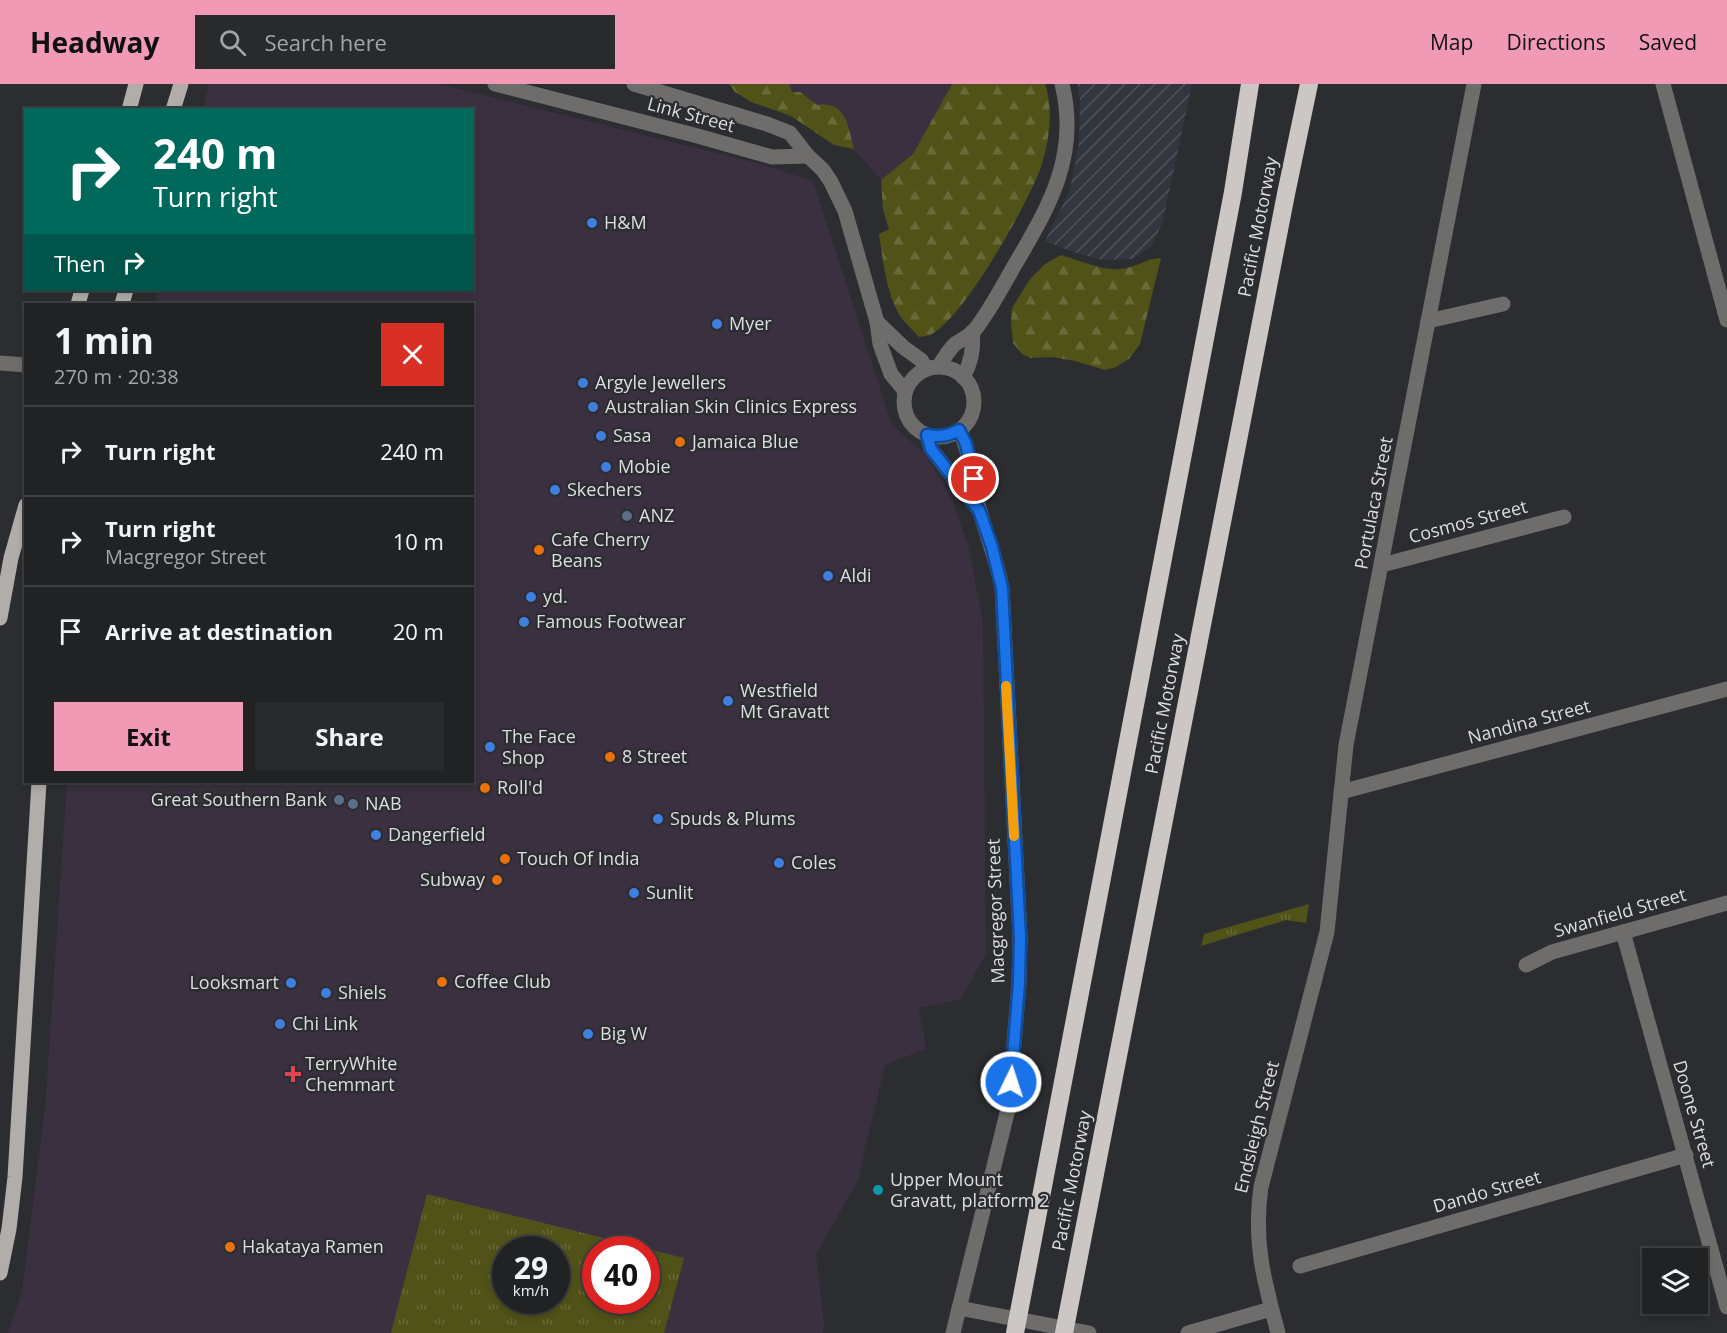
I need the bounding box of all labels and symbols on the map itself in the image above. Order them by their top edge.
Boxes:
street label: Link Street [645,91,738,137]
street label: Pacific Motorway [1232,154,1283,299]
place label: H&M [604,210,647,234]
marker: H&M [585,216,599,230]
place label: Myer [729,311,772,335]
marker: Myer [710,317,724,331]
place label: Argyle Jewellers [595,370,726,394]
marker: Argyle Jewellers [576,376,590,390]
place label: Australian Skin Clinics Express [605,394,857,418]
marker: Australian Skin Clinics Express [586,400,600,414]
place label: Sasa [613,423,651,447]
marker: Sasa [594,429,608,443]
place label: Jamaica Blue [690,429,799,453]
street label: Portulaca Street [1348,434,1398,571]
marker: Jamaica Blue [673,435,687,449]
pin [948,453,999,504]
place label: Mobie [618,454,671,478]
marker: Mobie [599,460,613,474]
place label: Skechers [567,477,642,501]
marker: Skechers [548,483,562,497]
street label: Cosmos Street [1406,494,1530,548]
place label: ANZ [639,503,674,527]
marker: ANZ [620,509,634,523]
place label: Cafe Cherry Beans [551,527,650,572]
marker: Cafe Cherry Beans [532,543,546,557]
place label: Aldi [840,563,871,587]
marker: Aldi [821,569,835,583]
place label: yd. [543,584,568,608]
marker: yd. [524,590,538,604]
place label: Famous Footwear [536,609,686,633]
marker: Famous Footwear [517,615,531,629]
street label: Pacific Motorway [1139,631,1190,776]
place label: Westfield Mt Gravatt [740,678,830,723]
street label: Nandina Street [1465,693,1593,749]
marker: Westfield Mt Gravatt [721,694,735,708]
place label: The Face Shop [502,724,576,769]
marker: The Face Shop [483,740,497,754]
place label: 8 Street [622,744,687,768]
marker: 8 Street [603,750,617,764]
place label: Roll'd [497,775,543,799]
marker: Roll'd [478,781,492,795]
place label: Great Southern Bank [151,787,328,811]
place label: NAB [365,791,402,815]
marker: Great Southern Bank [332,793,346,807]
marker: NAB [346,797,360,811]
place label: Spuds & Plums [670,806,796,830]
marker: Spuds & Plums [651,812,665,826]
place label: Dangerfield [388,822,486,846]
marker: Dangerfield [369,828,383,842]
street label: Macgregor Street [980,838,1010,984]
place label: Touch Of India [517,846,639,870]
place label: Coles [791,850,836,874]
marker: Touch Of India [498,852,512,866]
marker: Coles [772,856,786,870]
place label: Subway [420,867,486,891]
marker: Subway [490,873,504,887]
place label: Sunlit [646,880,693,904]
street label: Swanfield Street [1551,882,1688,942]
marker: Sunlit [627,886,641,900]
place label: Coffee Club [454,969,551,993]
place label: Looksmart [189,970,279,994]
marker: Coffee Club [435,975,449,989]
marker: Looksmart [284,976,298,990]
place label: Shiels [338,980,387,1004]
marker: Shiels [319,986,333,1000]
place label: Chi Link [292,1011,359,1035]
marker: Chi Link [273,1017,287,1031]
place label: Big W [600,1021,648,1045]
marker: Big W [581,1027,595,1041]
position arrow [979,1050,1043,1114]
place label: TerryWhite Chemmart [305,1051,397,1096]
street label: Doone Street [1668,1057,1722,1170]
street label: Endsleigh Street [1228,1058,1284,1195]
marker: TerryWhite Chemmart [286,1067,300,1081]
street label: Pacific Motorway [1046,1108,1097,1253]
street label: Dando Street [1430,1164,1543,1218]
place label: Upper Mount Gravatt, platform 2 [890,1167,1049,1212]
marker: Upper Mount Gravatt, platform 2 [871,1183,885,1197]
place label: Hakataya Ramen [242,1234,384,1258]
speed limit sign: 40 [582,1236,660,1314]
marker: Hakataya Ramen [223,1240,237,1254]

